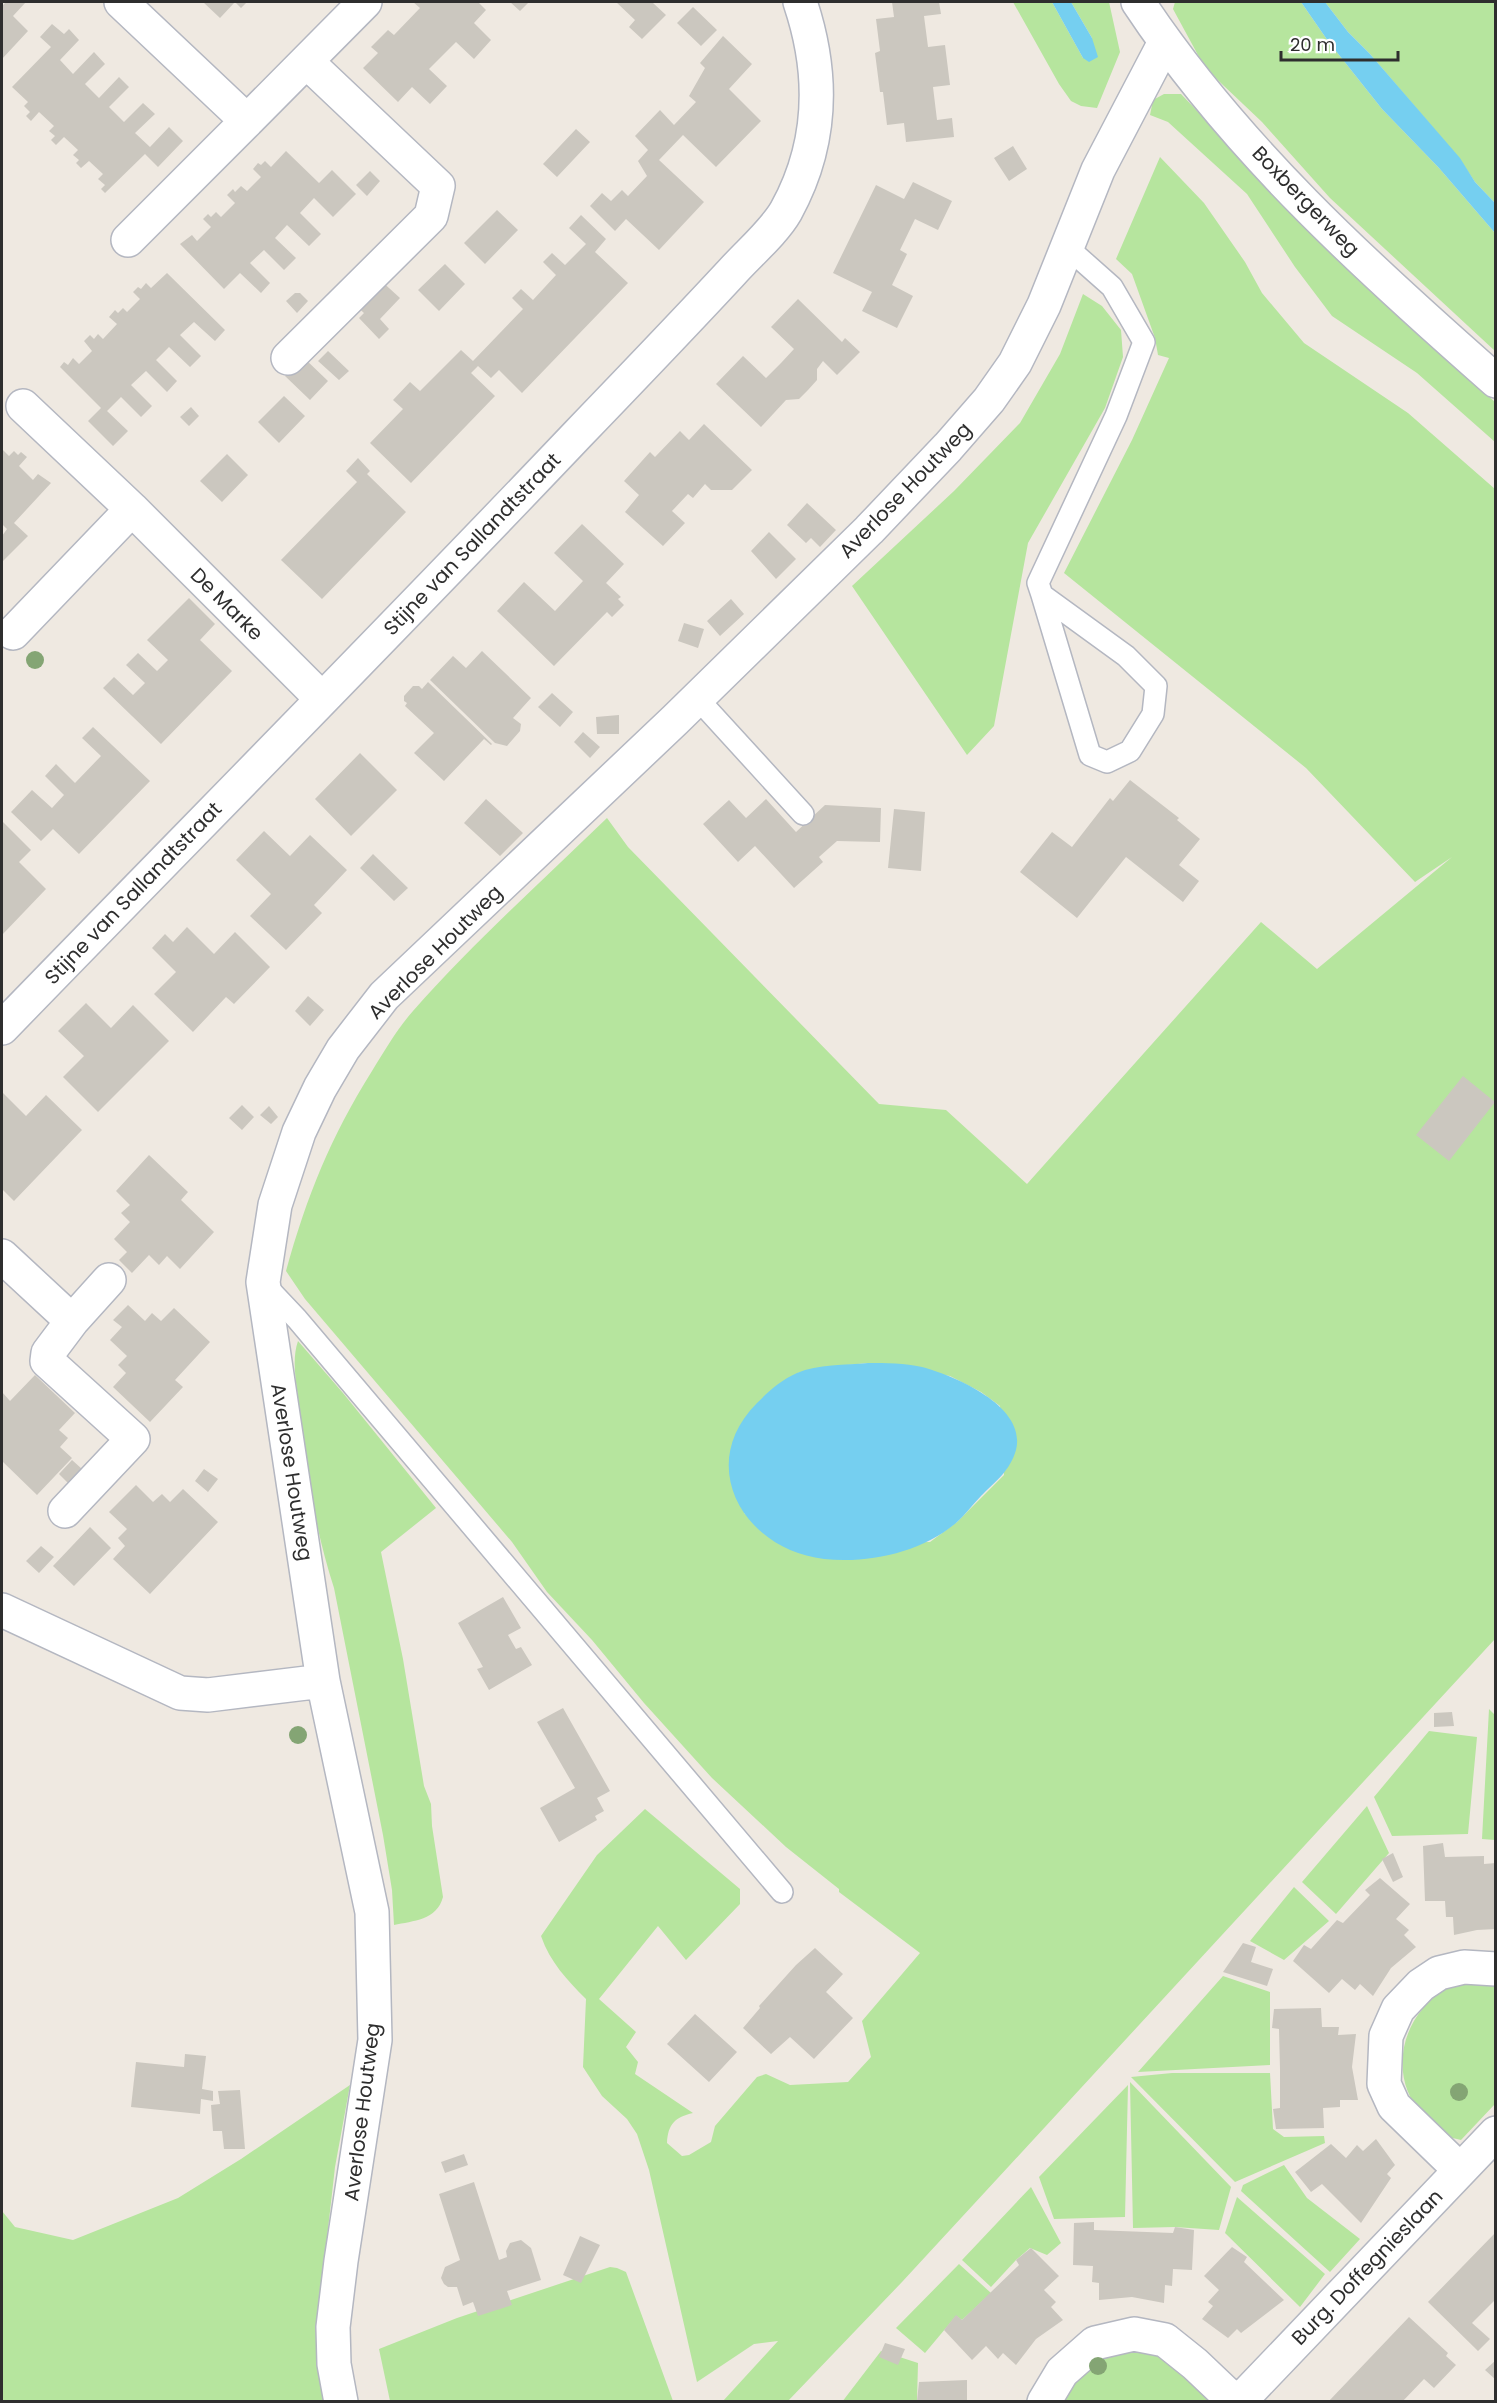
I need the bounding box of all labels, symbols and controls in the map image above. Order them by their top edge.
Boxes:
scale bar [1281,24,1398,62]
text: 20 m [1290,32,1335,57]
street label: Boxbergerweg [1246,140,1366,262]
street label: Averlose Houtweg [833,416,977,564]
street label: Stijne van Sallandtstraat [377,446,567,642]
street label: De Marke [184,561,270,647]
street label: Stijne van Sallandtstraat [38,795,228,991]
street label: Averlose Houtweg [362,879,508,1025]
street label: Averlose Houtweg [264,1381,320,1563]
street label: Averlose Houtweg [337,2021,387,2203]
street label: Burg. Doffegnieslaan [1285,2183,1449,2351]

